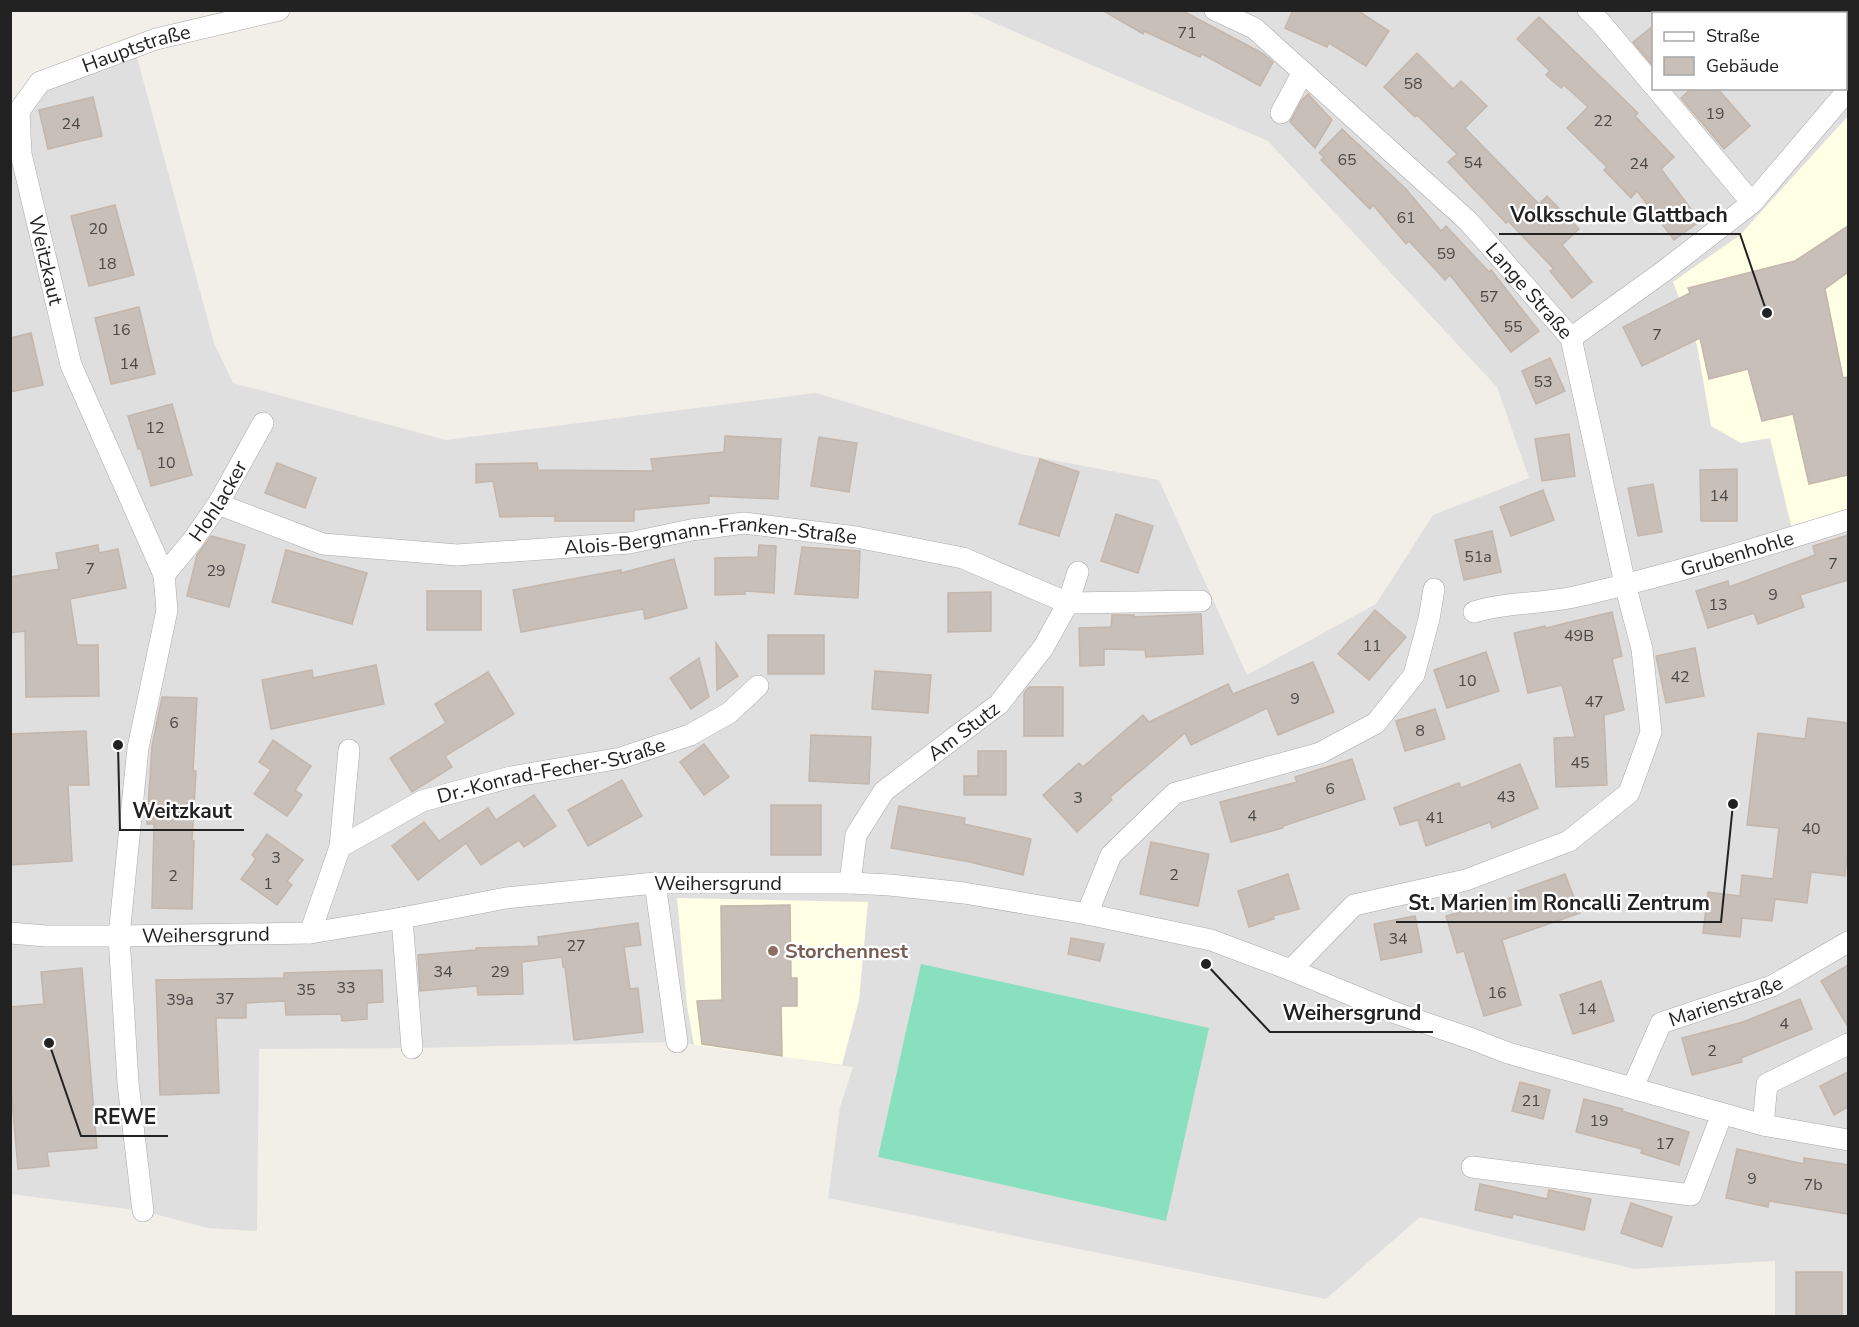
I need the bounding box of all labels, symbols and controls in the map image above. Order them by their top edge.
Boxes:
legend [1652,12,1847,90]
street label: Hauptstraße [78,18,193,79]
house number: 71 [1177,22,1197,44]
text: Straße [1706,24,1760,48]
text: Gebäude [1706,54,1779,78]
house number: 58 [1403,73,1423,95]
house number: 19 [1705,103,1725,125]
house number: 22 [1593,110,1613,132]
house number: 24 [61,113,81,135]
house number: 65 [1337,149,1357,171]
house number: 54 [1463,152,1483,174]
house number: 24 [1629,153,1649,175]
callout: Volksschule Glattbach [1499,195,1740,234]
text: Volksschule Glattbach [1509,201,1728,229]
house number: 61 [1396,207,1416,229]
street label: Weitzkaut [22,213,70,309]
house number: 20 [88,218,108,240]
street label: Lange Straße [1479,237,1579,345]
house number: 59 [1436,243,1456,265]
house number: 18 [97,253,117,275]
house number: 57 [1479,286,1499,308]
house number: 55 [1503,316,1523,338]
house number: 16 [111,319,131,341]
house number: 7 [1652,324,1662,346]
house number: 14 [119,353,139,375]
house number: 53 [1533,371,1553,393]
house number: 12 [145,417,165,439]
house number: 10 [156,452,176,474]
street label: Hohlacker [183,455,254,547]
house number: 14 [1709,485,1729,507]
street label: Alois-Bergmann-Franken-Straße [563,510,859,561]
street label: Grubenhohle [1677,525,1797,583]
house number: 51a [1464,546,1492,568]
house number: 7 [1828,553,1838,575]
house number: 7 [85,558,95,580]
house number: 29 [206,560,226,582]
house number: 9 [1768,584,1778,606]
house number: 13 [1708,594,1728,616]
house number: 49B [1564,625,1594,647]
house number: 11 [1362,635,1382,657]
house number: 42 [1670,666,1690,688]
house number: 10 [1457,670,1477,692]
house number: 9 [1290,688,1300,710]
house number: 47 [1584,691,1604,713]
street label: Am Stutz [922,695,1005,767]
house number: 6 [169,712,179,734]
house number: 8 [1415,720,1425,742]
street label: Dr.-Konrad-Fecher-Straße [434,731,669,810]
house number: 45 [1570,752,1590,774]
house number: 6 [1325,778,1335,800]
house number: 43 [1496,786,1516,808]
house number: 3 [1073,787,1083,809]
callout: Weitzkaut [120,791,244,830]
text: Weitzkaut [132,797,233,825]
house number: 4 [1247,805,1257,827]
house number: 41 [1425,807,1445,829]
house number: 40 [1801,818,1821,840]
house number: 3 [271,847,281,869]
house number: 2 [1169,864,1179,886]
house number: 2 [168,865,178,887]
street label: Weihersgrund [654,870,782,897]
house number: 1 [263,873,273,895]
callout: St. Marien im Roncalli Zentrum [1396,883,1721,922]
text: St. Marien im Roncalli Zentrum [1408,889,1710,917]
street label: Weihersgrund [142,921,270,950]
house number: 34 [1388,928,1408,950]
house number: 27 [566,935,586,957]
place label: Storchennest [785,938,908,965]
marker: Storchennest [766,944,780,958]
house number: 34 [433,961,453,983]
house number: 29 [490,961,510,983]
street label: Marienstraße [1665,969,1788,1034]
house number: 33 [336,977,356,999]
house number: 35 [296,979,316,1001]
house number: 16 [1487,982,1507,1004]
house number: 37 [215,988,235,1010]
house number: 39a [166,989,194,1011]
callout: Weihersgrund [1270,993,1433,1032]
house number: 14 [1577,998,1597,1020]
text: Weihersgrund [1283,999,1421,1027]
house number: 4 [1779,1013,1789,1035]
house number: 2 [1707,1040,1717,1062]
house number: 21 [1521,1090,1541,1112]
callout: REWE [81,1097,168,1136]
text: REWE [94,1103,156,1131]
house number: 19 [1589,1110,1609,1132]
house number: 17 [1655,1133,1675,1155]
house number: 9 [1747,1168,1757,1190]
house number: 7b [1804,1174,1822,1196]

